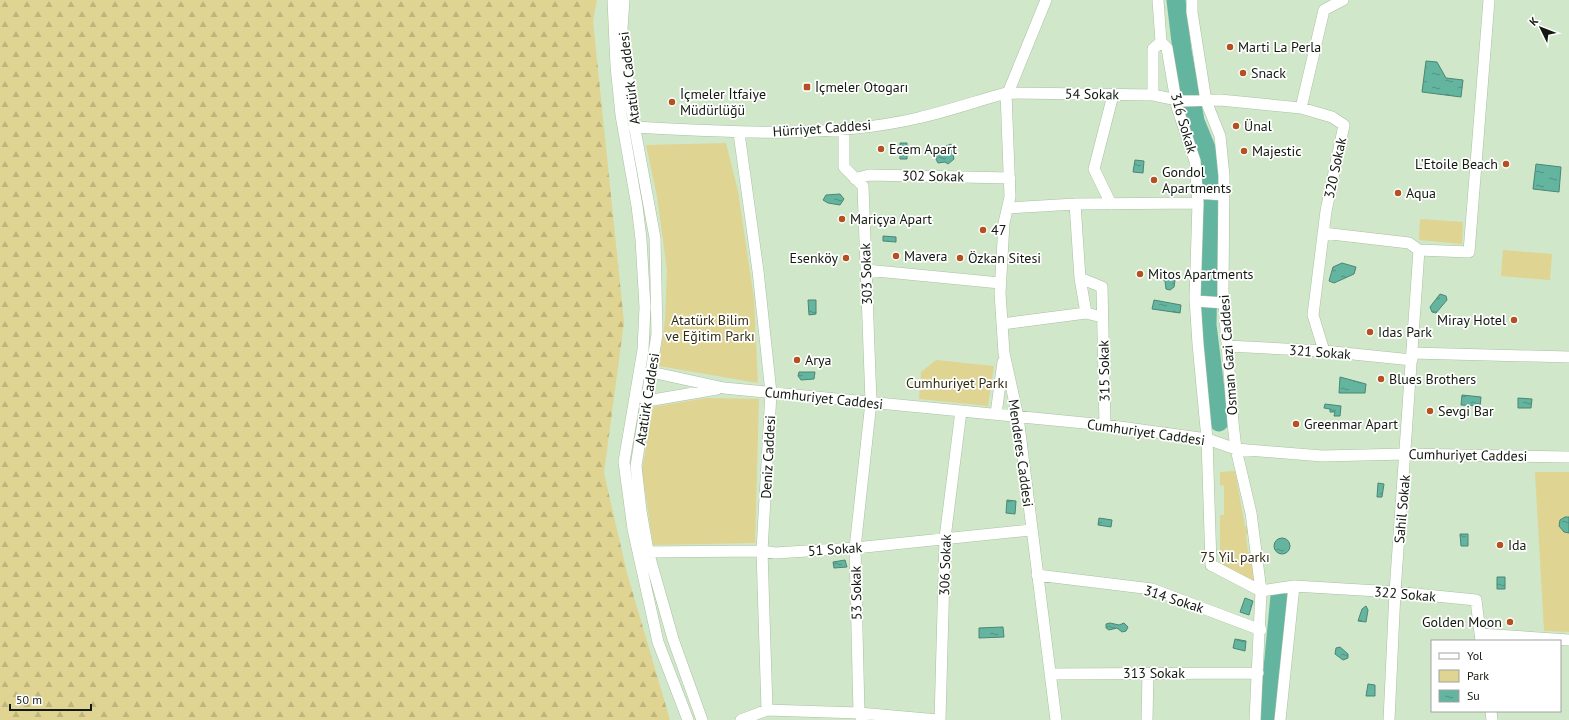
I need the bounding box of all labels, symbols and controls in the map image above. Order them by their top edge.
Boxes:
north arrow [1521,8,1561,48]
text: K [1526,14,1541,28]
street label: Atatürk Caddesi [614,31,644,125]
place label: Marti La Perla [1238,38,1321,56]
marker: Marti La Perla [1225,42,1235,52]
place label: Snack [1251,64,1286,82]
marker: Snack [1238,68,1248,78]
place label: İçmeler Otogarı [815,78,908,96]
marker: İçmeler Otogarı [802,82,812,92]
place label: İçmeler İtfaiye Müdürlüğü [680,85,766,119]
street label: 54 Sokak [1065,85,1120,103]
street label: 316 Sokak [1167,91,1201,156]
marker: İçmeler İtfaiye Müdürlüğü [667,97,677,107]
street label: Hürriyet Caddesi [772,116,872,140]
place label: Ünal [1244,117,1272,135]
marker: Ünal [1231,121,1241,131]
street label: 320 Sokak [1320,136,1350,200]
place label: Ecem Apart [889,140,957,158]
place label: Majestic [1252,142,1302,160]
marker: Ecem Apart [876,144,886,154]
marker: Majestic [1239,146,1249,156]
place label: L'Etoile Beach [1415,155,1498,173]
marker: L'Etoile Beach [1501,159,1511,169]
place label: Gondol Apartments [1162,163,1232,197]
street label: 302 Sokak [902,166,964,186]
marker: Gondol Apartments [1149,175,1159,185]
place label: Aqua [1406,184,1436,202]
marker: Aqua [1393,188,1403,198]
place label: Mariçya Apart [850,210,932,228]
marker: Mariçya Apart [837,214,847,224]
place label: 47 [991,221,1006,239]
marker: 47 [978,225,988,235]
street label: 303 Sokak [856,242,876,305]
place label: Mavera [904,247,947,265]
place label: Esenköy [789,249,838,267]
place label: Özkan Sitesi [968,249,1041,267]
marker: Mavera [891,251,901,261]
marker: Esenköy [841,253,851,263]
marker: Özkan Sitesi [955,253,965,263]
place label: Mitos Apartments [1148,265,1254,283]
marker: Mitos Apartments [1135,269,1145,279]
street label: Osman Gazi Caddesi [1215,294,1241,416]
park label: Atatürk Bilim ve Eğitim Parkı [665,311,755,345]
place label: Miray Hotel [1437,311,1506,329]
marker: Miray Hotel [1509,315,1519,325]
place label: Idas Park [1378,323,1432,341]
marker: Idas Park [1365,327,1375,337]
street label: 315 Sokak [1094,340,1114,402]
street label: 321 Sokak [1288,341,1352,363]
place label: Arya [805,351,831,369]
street label: Atatürk Caddesi [631,352,663,446]
marker: Arya [792,355,802,365]
place label: Blues Brothers [1389,370,1476,388]
park label: Cumhuriyet Parkı [906,374,1008,392]
marker: Blues Brothers [1376,374,1386,384]
street label: Cumhuriyet Caddesi [764,383,884,413]
street label: Menderes Caddesi [1005,398,1037,508]
place label: Sevgi Bar [1438,402,1494,420]
marker: Sevgi Bar [1425,406,1435,416]
street label: Deniz Caddesi [757,415,779,499]
street label: Cumhuriyet Caddesi [1086,415,1206,449]
place label: Greenmar Apart [1304,415,1398,433]
marker: Greenmar Apart [1291,419,1301,429]
street label: Cumhuriyet Caddesi [1408,445,1528,465]
street label: Sahil Sokak [1390,474,1414,544]
street label: 306 Sokak [935,533,955,596]
place label: Ida [1508,536,1527,554]
street label: 51 Sokak [807,538,863,560]
marker: Ida [1495,540,1505,550]
park label: 75 Yil. parkı [1200,548,1270,566]
street label: 53 Sokak [847,565,865,620]
street label: 314 Sokak [1142,581,1207,617]
street label: 322 Sokak [1373,582,1437,606]
place label: Golden Moon [1422,613,1502,631]
marker: Golden Moon [1505,617,1515,627]
legend [1431,640,1561,712]
text: Yol [1467,648,1483,663]
street label: 313 Sokak [1123,664,1185,682]
text: Park [1467,668,1489,683]
scale bar [10,686,91,712]
text: Su [1467,688,1480,703]
text: 50 m [16,692,42,707]

